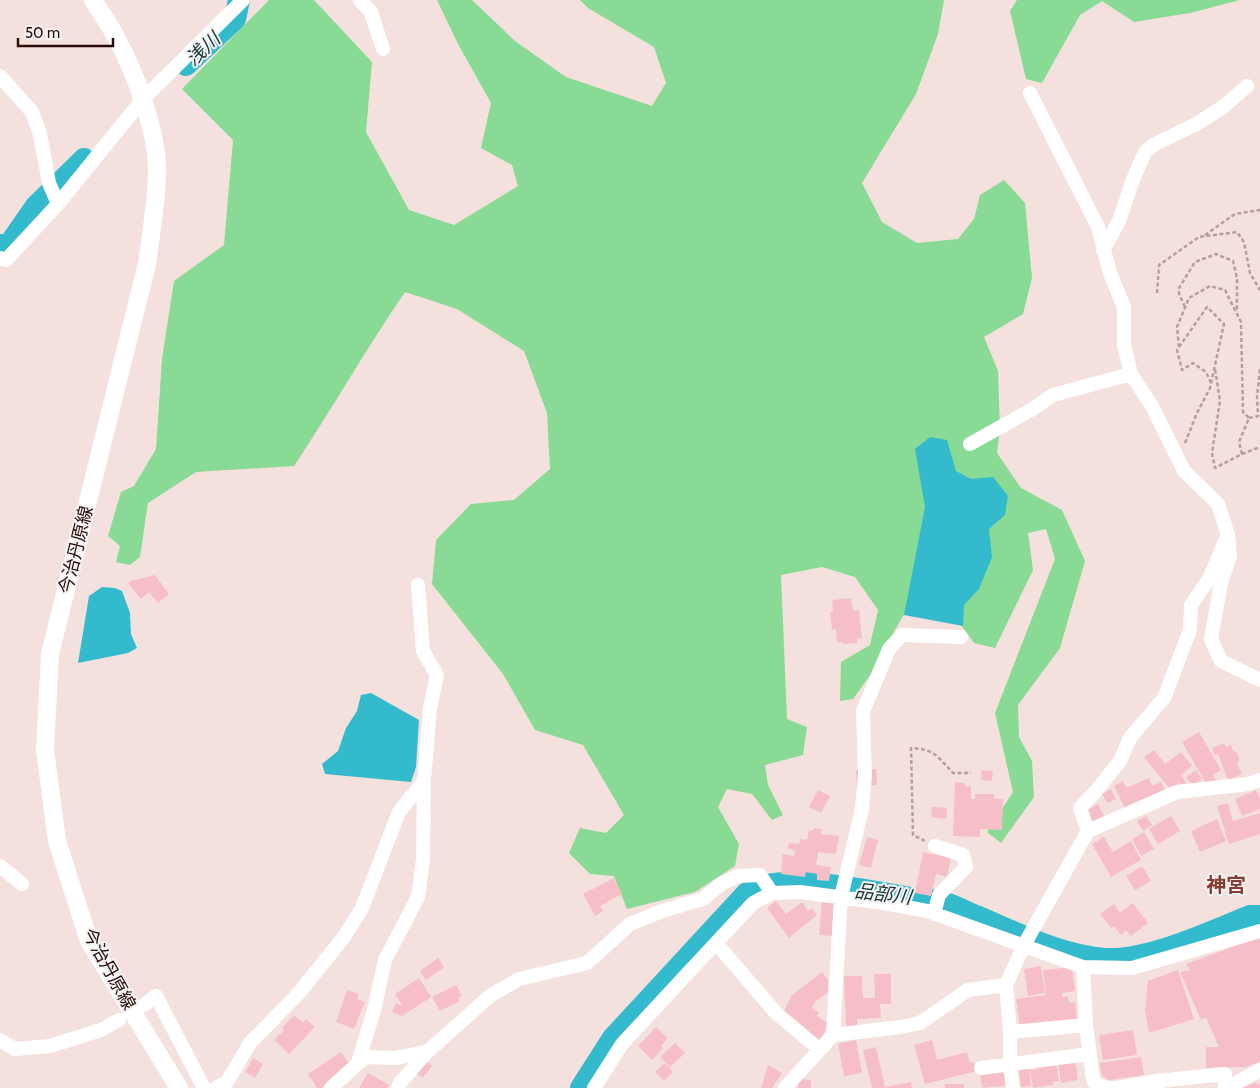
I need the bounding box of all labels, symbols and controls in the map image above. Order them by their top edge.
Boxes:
scale bar [18,15,112,47]
text: 50 m [25,24,60,42]
water label: 浅川 [181,26,226,70]
street label: 今治丹原線 [54,504,98,596]
district label: 神宮 [1206,873,1246,897]
water label: 品部川 [853,879,915,909]
street label: 今治丹原線 [78,924,140,1014]

